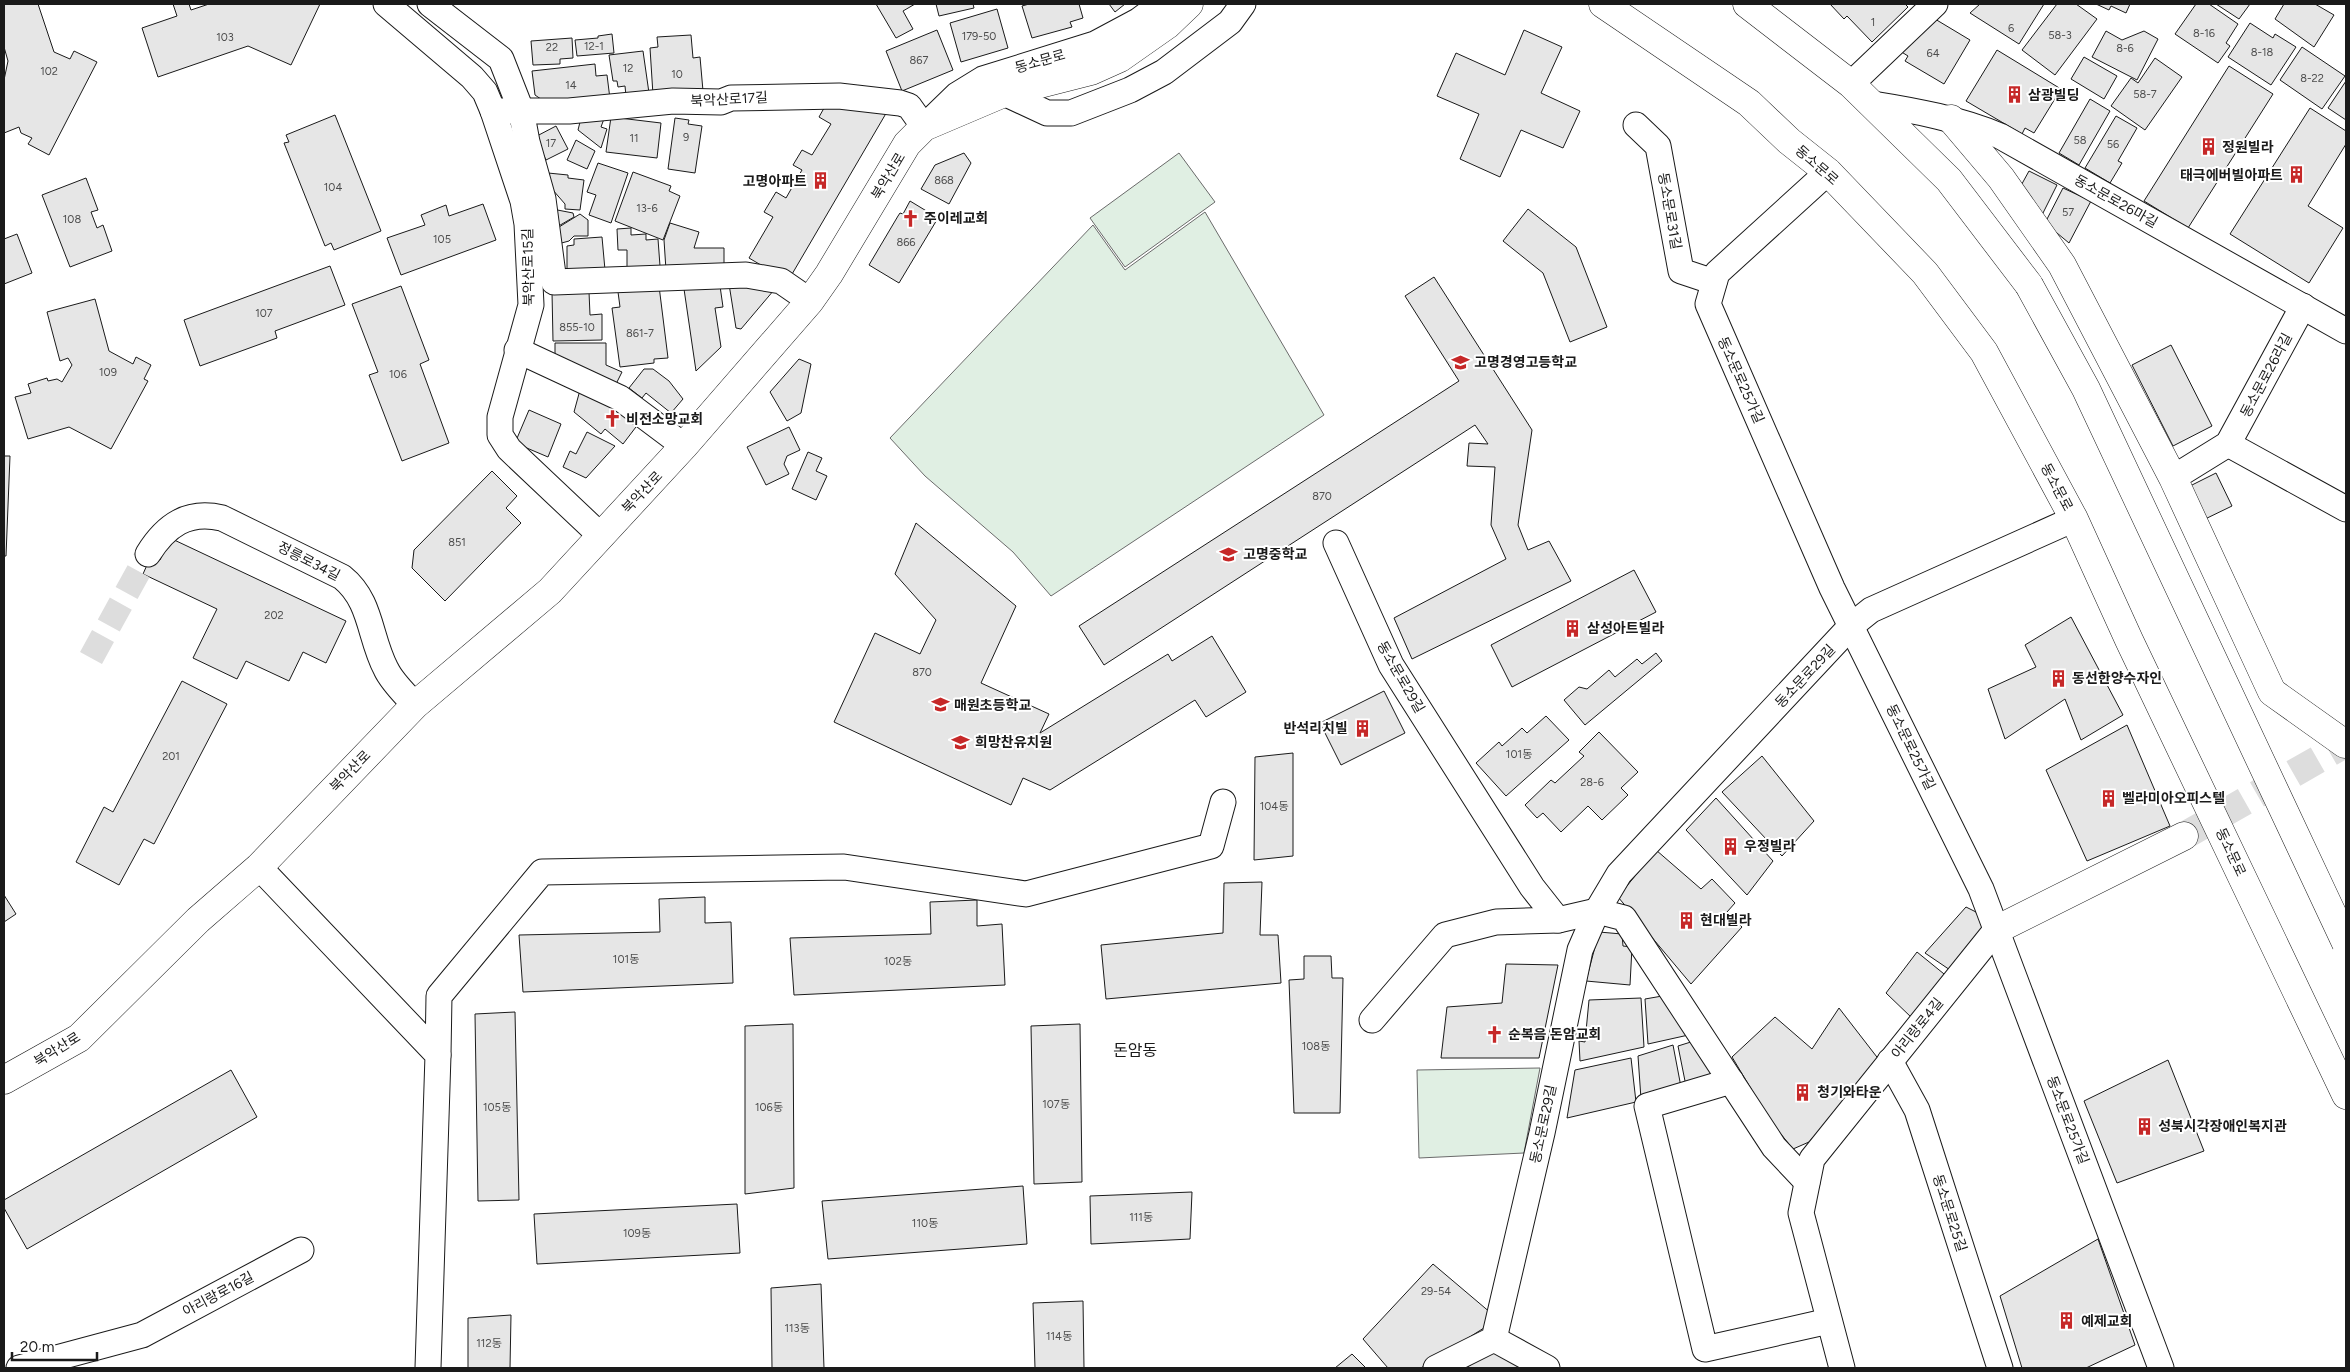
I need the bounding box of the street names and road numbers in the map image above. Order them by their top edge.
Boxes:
street label: 동소문로 [1013,46,1067,77]
street label: 북악산로17길 [690,89,768,110]
street label: 동소문로 [1792,142,1842,189]
street label: 북악산로 [868,150,909,203]
street label: 동소문로31길 [1654,171,1685,251]
street label: 동소문로26마길 [2071,171,2161,231]
street label: 북악산로15길 [519,228,538,306]
street label: 동소문로26라길 [2237,330,2296,420]
street label: 동소문로25가길 [1714,334,1767,426]
street label: 동소문로 [2037,460,2076,514]
street label: 북악산로 [619,468,666,517]
street label: 정릉로34길 [275,538,343,584]
street label: 동소문로29길 [1373,638,1428,716]
street label: 동소문로29길 [1772,641,1839,711]
street label: 동소문로25가길 [1882,702,1939,793]
street label: 북악산로 [326,747,374,796]
street label: 동소문로 [2212,825,2249,879]
street label: 아리랑로4길 [1888,995,1947,1062]
street label: 북악산로 [31,1029,84,1070]
street label: 동소문로25가길 [2043,1074,2092,1167]
street label: 동소문로29길 [1527,1083,1560,1165]
street label: 동소문로25길 [1929,1172,1970,1254]
street label: 아리랑로16길 [180,1269,257,1320]

